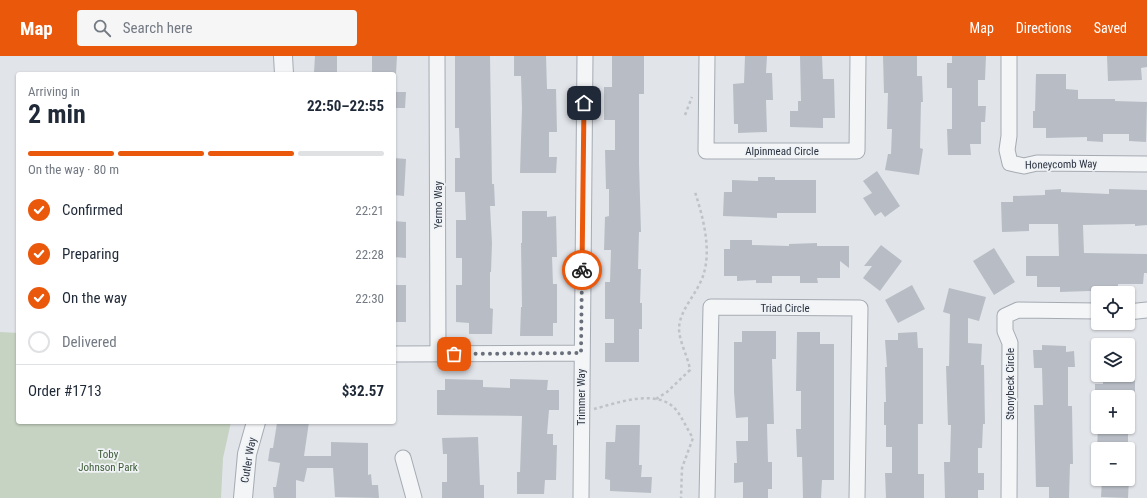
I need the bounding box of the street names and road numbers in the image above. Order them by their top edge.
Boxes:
street label: Alpinmead Circle [745,145,819,158]
street label: Honeycomb Way [1025,157,1098,172]
street label: Yermo Way [432,180,445,229]
street label: Triad Circle [760,302,810,315]
street label: Stonybeck Circle [1004,348,1017,420]
street label: Trimmer Way [575,368,588,425]
street label: Cutler Way [238,436,259,484]

